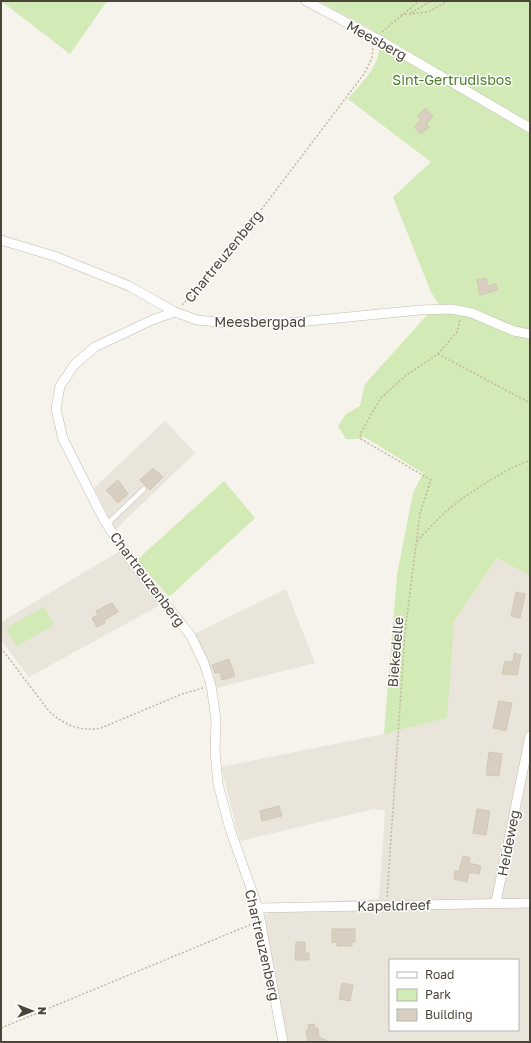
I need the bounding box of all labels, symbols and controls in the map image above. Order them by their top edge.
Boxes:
street label: Meesberg [344,16,410,64]
park label: Sint-Gertrudisbos [392,71,512,88]
street label: Chartreuzenberg [181,206,265,306]
street label: Meesbergpad [214,313,306,330]
street label: Chartreuzenberg [107,528,189,630]
street label: Biekedelle [383,616,407,688]
street label: Heideweg [493,808,523,878]
street label: Chartreuzenberg [242,888,284,1002]
street label: Kapeldreef [357,896,431,914]
legend [389,959,519,1031]
text: Road [425,967,454,982]
text: Park [425,987,451,1002]
north arrow [12,991,52,1031]
text: N [36,1007,49,1015]
text: Building [425,1007,473,1022]

